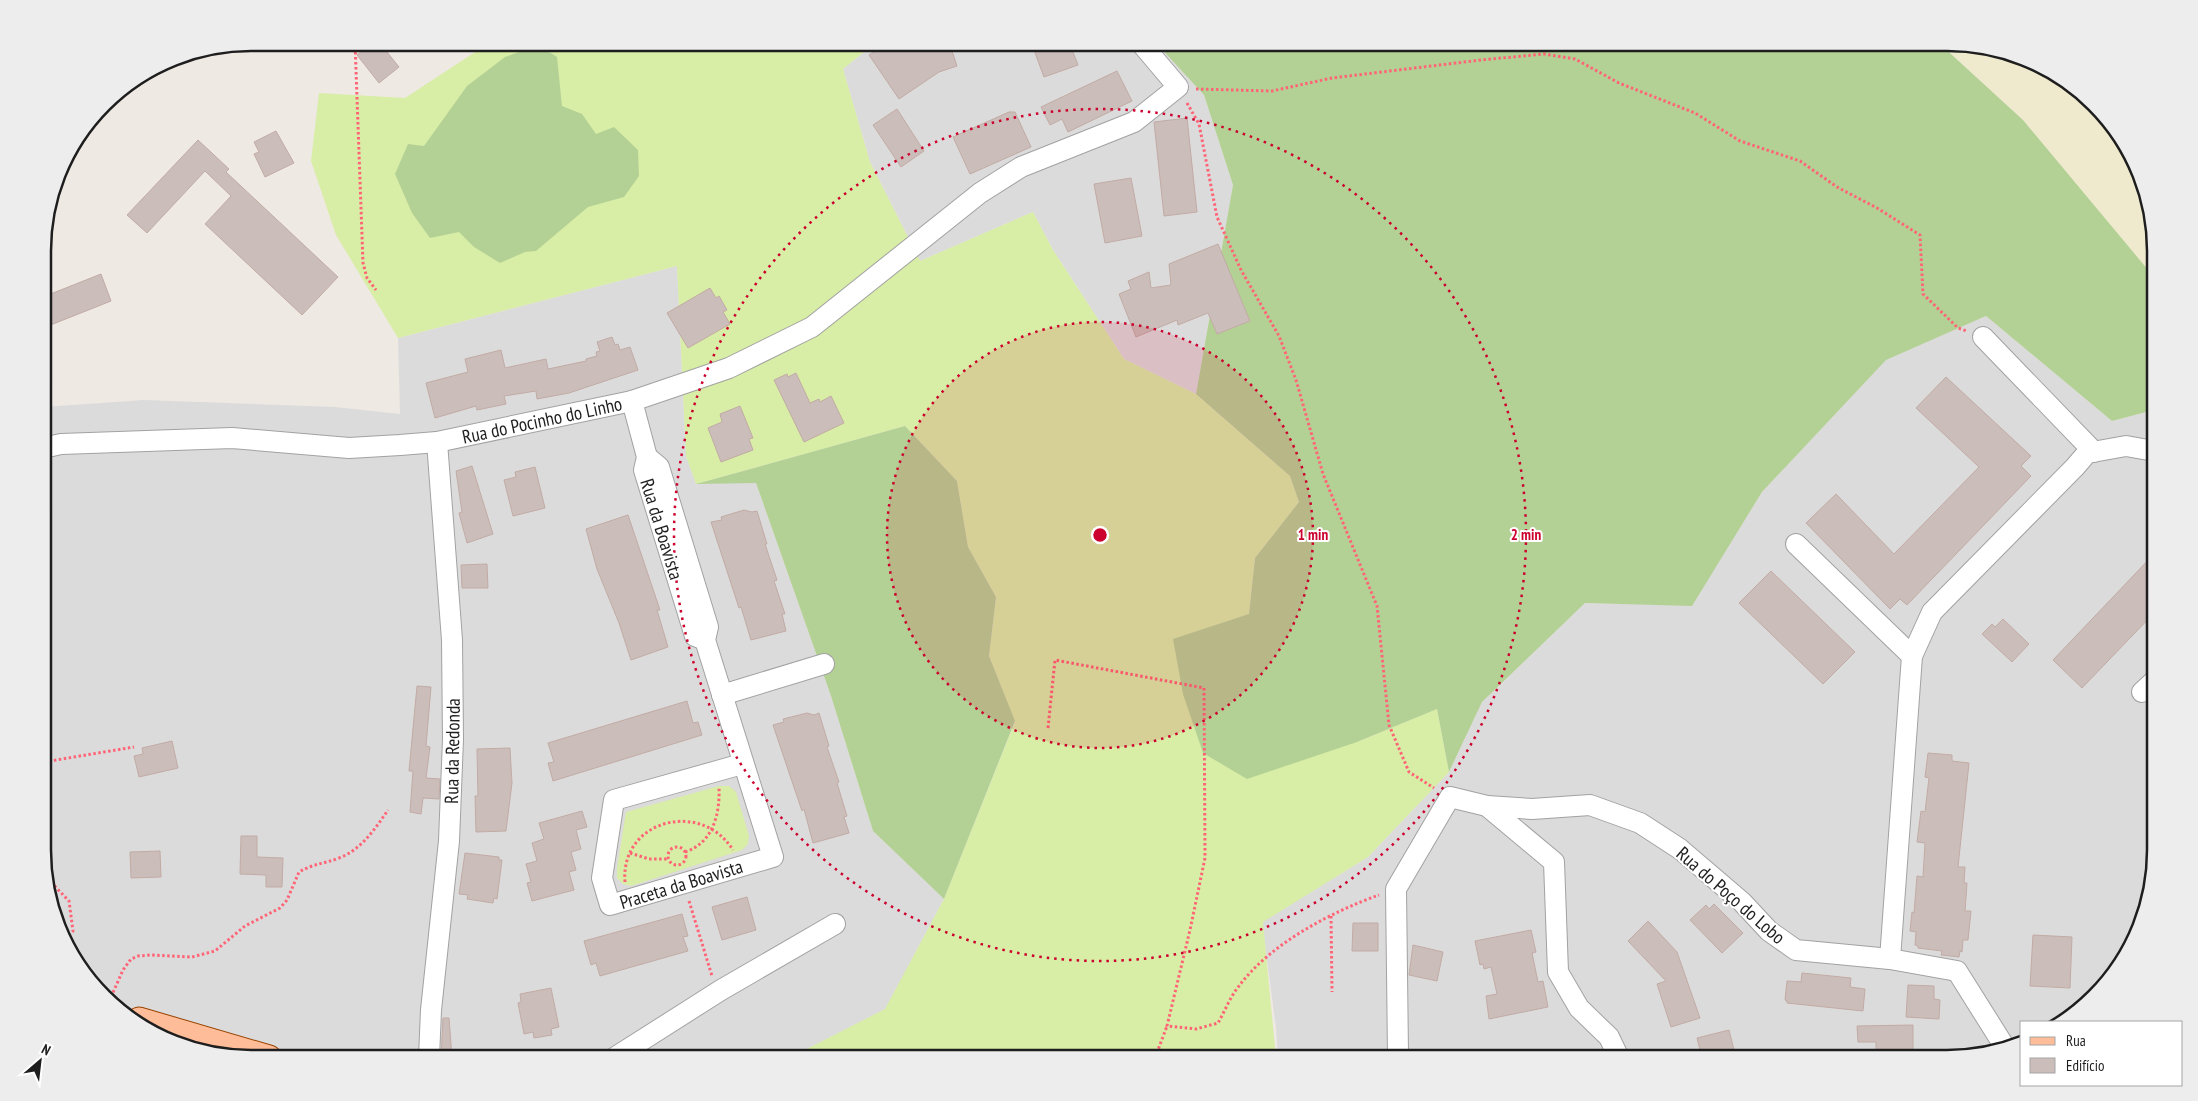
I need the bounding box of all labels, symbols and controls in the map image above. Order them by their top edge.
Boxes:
street label: Rua do Pocinho do Linho [460,391,624,449]
street label: Rua da Boavista [635,476,689,582]
text: 1 min [1298,525,1328,544]
text: 2 min [1511,525,1541,544]
centre of rings [1091,526,1109,544]
street label: Rua da Redonda [439,698,465,804]
street label: Rua do Poço do Lobo [1672,841,1790,949]
street label: Praceta da Boavista [617,854,745,914]
legend [2020,1021,2183,1086]
text: Rua [2066,1031,2086,1050]
north arrow [15,1036,65,1086]
text: N [39,1040,54,1059]
text: Edifício [2066,1056,2104,1075]

